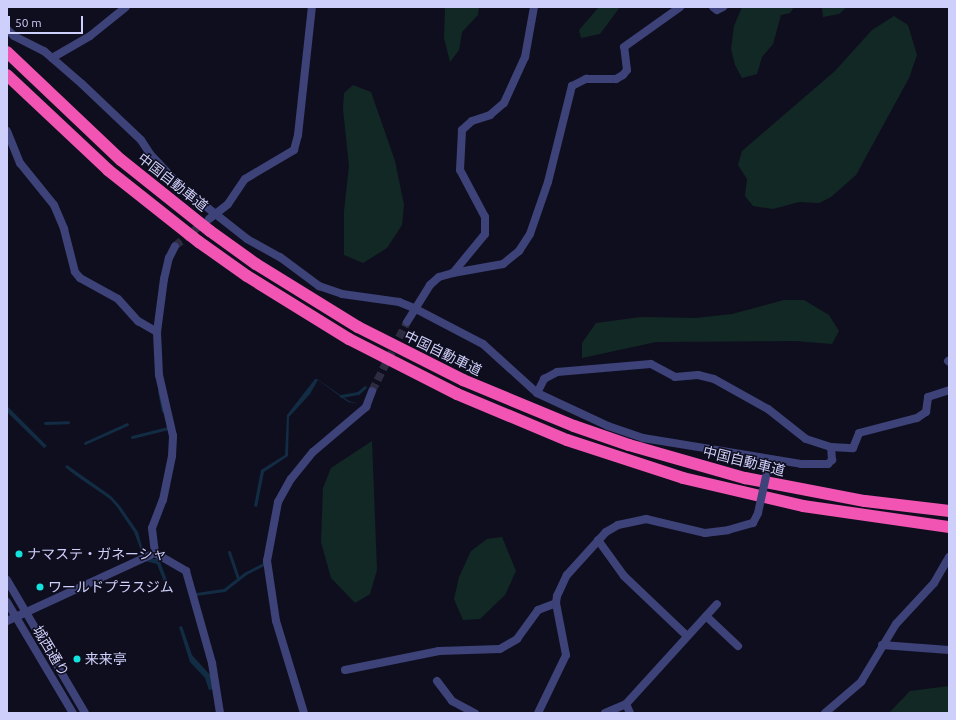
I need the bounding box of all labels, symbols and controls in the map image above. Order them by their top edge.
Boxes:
scale bar [10,8,85,34]
text: 50 m [15,16,42,29]
street label: 中国自動車道 [135,150,211,214]
street label: 中国自動車道 [402,327,484,379]
street label: 中国自動車道 [701,443,787,479]
place label: ナマステ・ガネーシャ [27,546,167,562]
marker: ナマステ・ガネーシャ [14,549,24,559]
place label: ワールドプラスジム [48,579,174,595]
marker: ワールドプラスジム [35,582,45,592]
street label: 城西通り [29,623,73,679]
place label: 来来亭 [85,651,127,667]
marker: 来来亭 [72,654,82,664]

